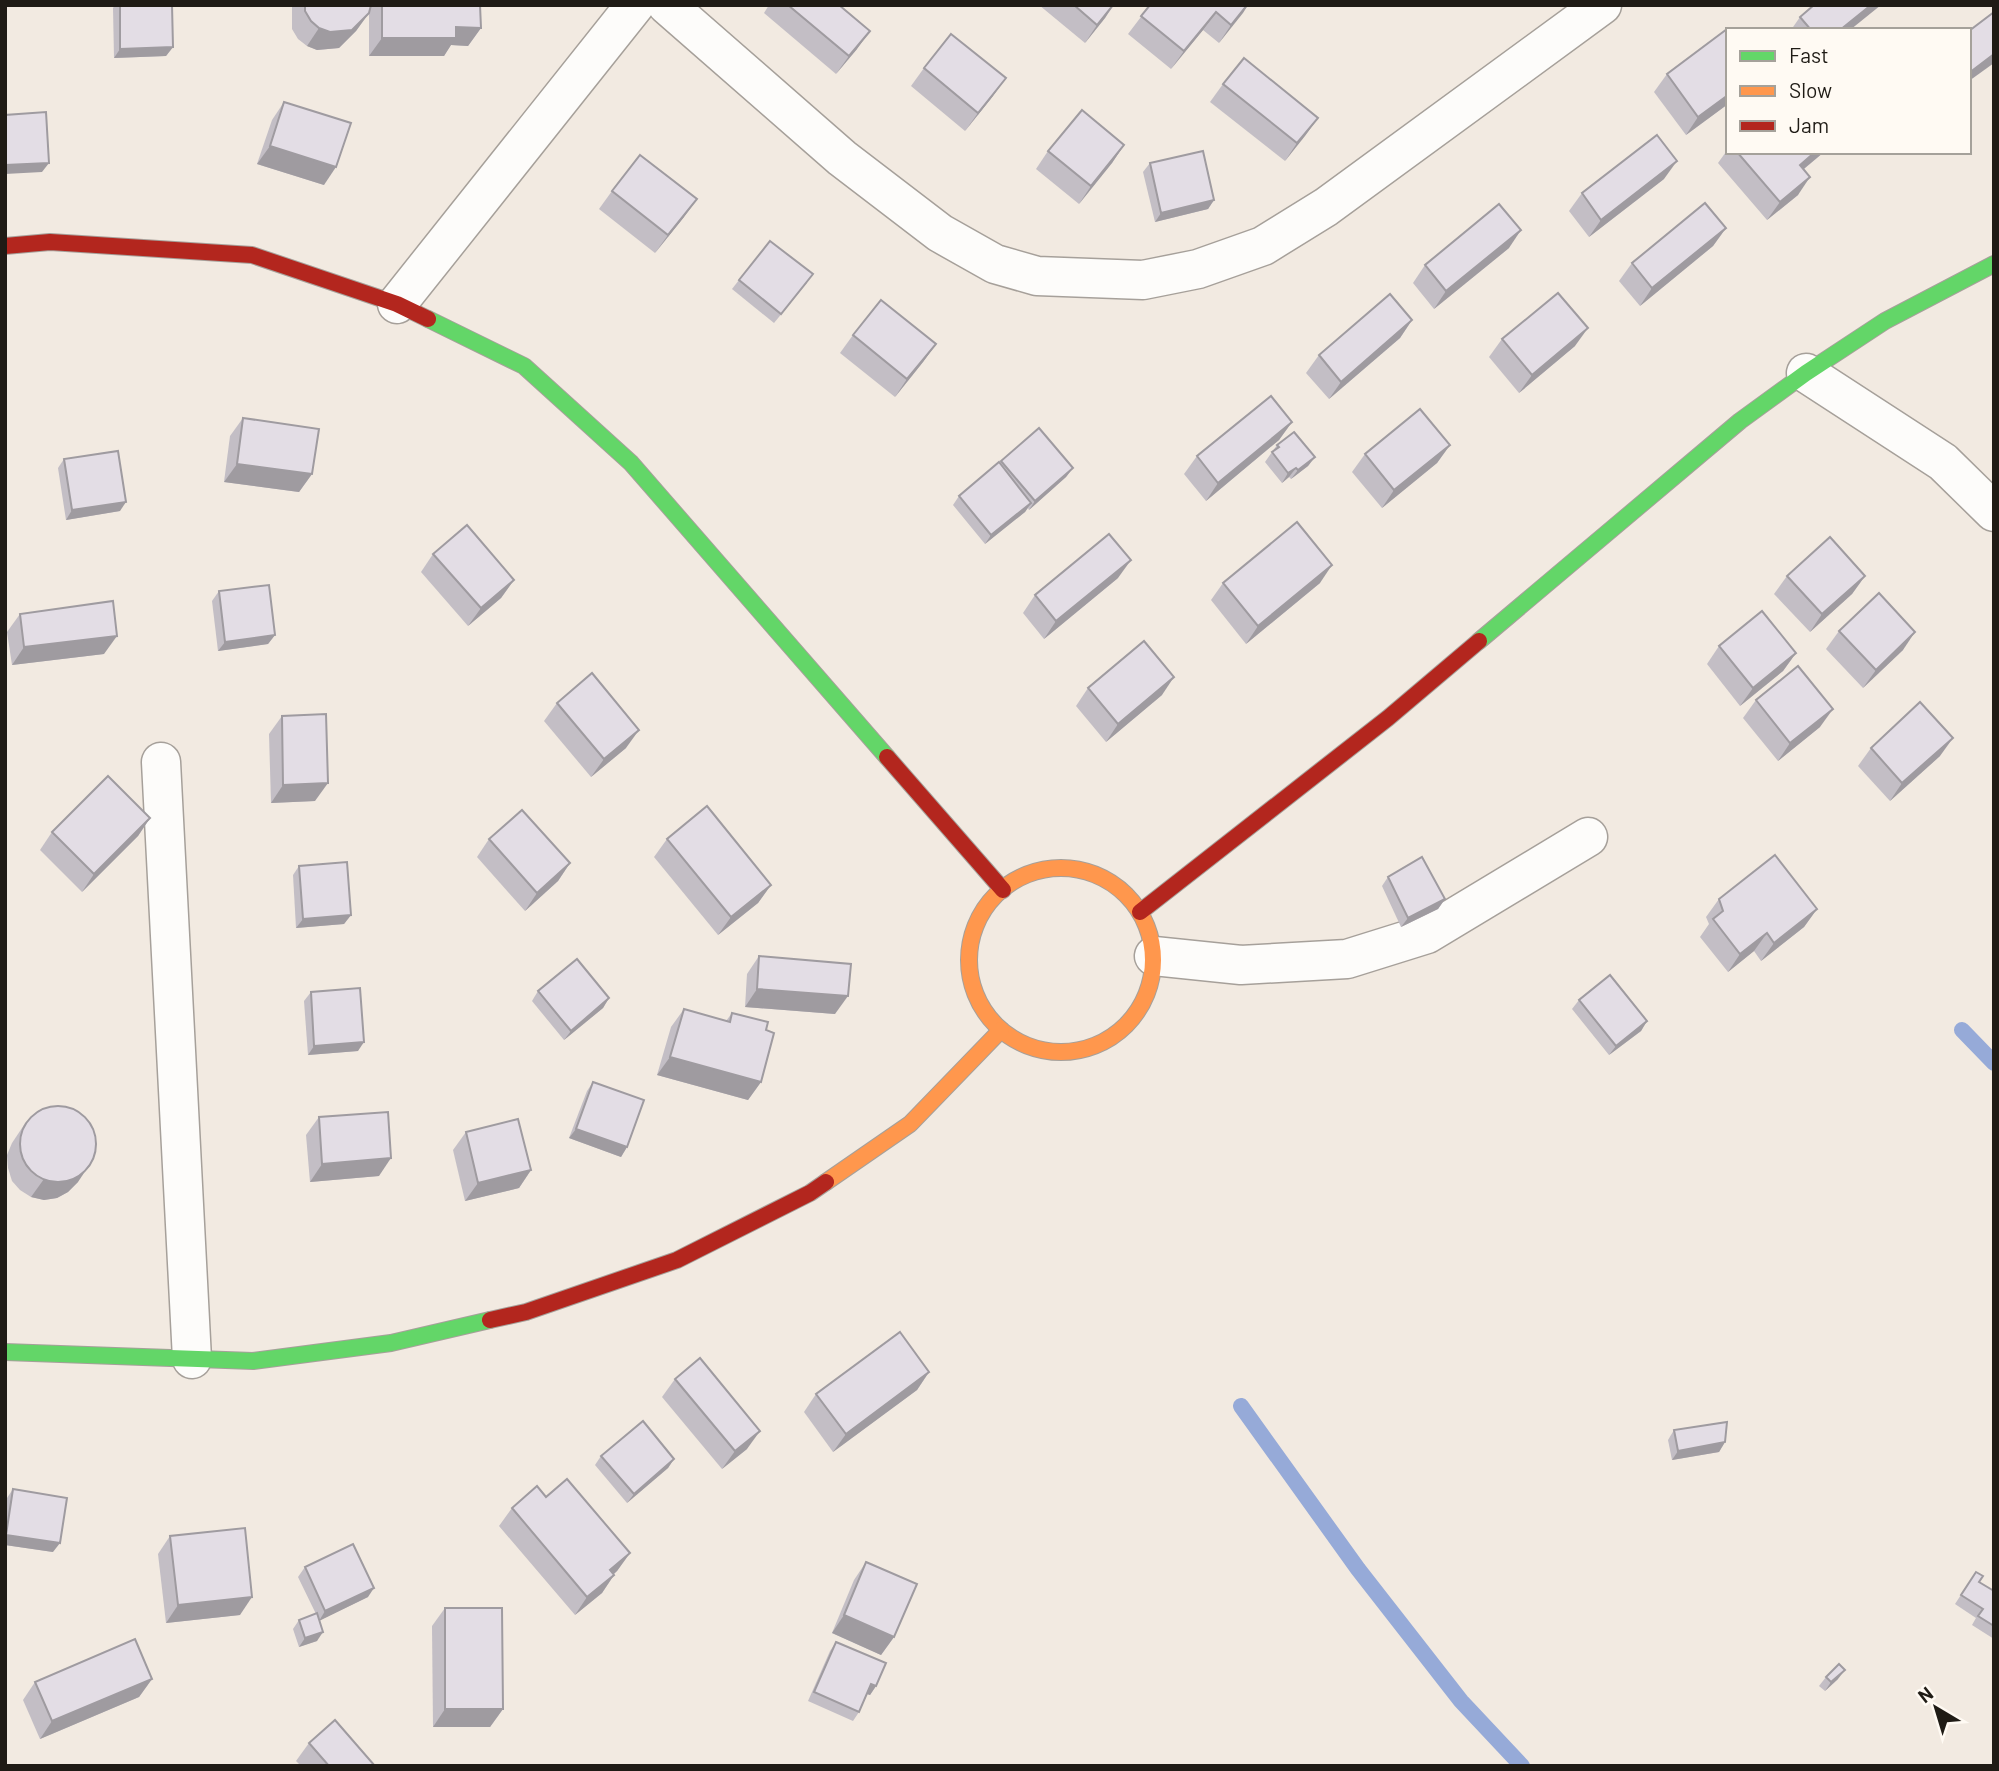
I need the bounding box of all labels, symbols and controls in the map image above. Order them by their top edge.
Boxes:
legend [1726,28,1971,154]
text: Fast [1789,42,1829,67]
text: Slow [1789,77,1832,102]
text: Jam [1789,112,1829,137]
north arrow [1901,1673,1971,1743]
text: N [1913,1681,1937,1707]

